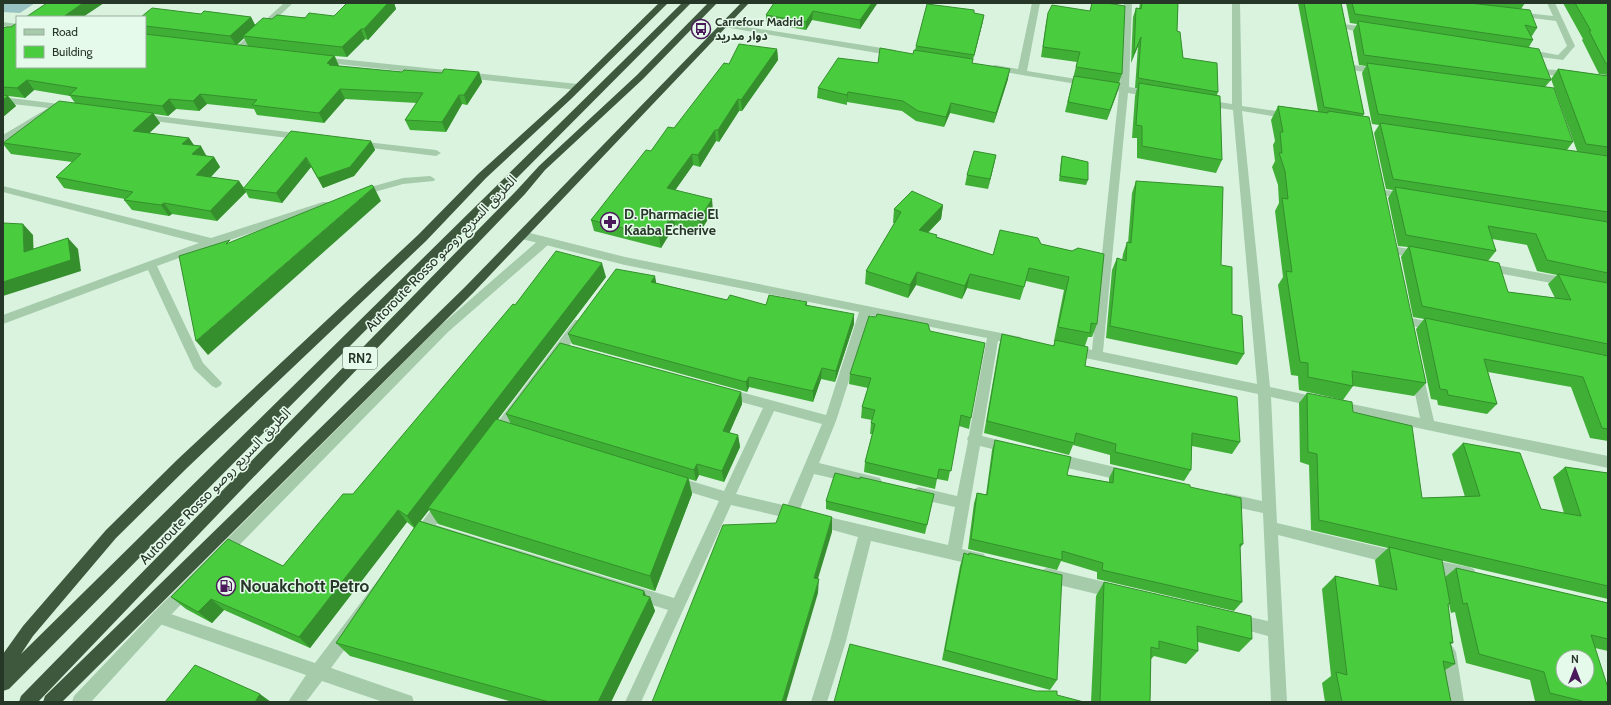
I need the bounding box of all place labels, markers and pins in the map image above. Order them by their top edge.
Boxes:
place label: Carrefour Madrid دوار مدريد [715,14,803,43]
bus stop icon: Carrefour Madrid دوار مدريد [690,18,712,40]
place label: D. Pharmacie El Kaaba Echerive [624,205,719,239]
pharmacy icon: D. Pharmacie El Kaaba Echerive [599,211,621,233]
fuel station icon: Nouakchott Petro [215,575,237,597]
place label: Nouakchott Petro [240,576,369,596]

